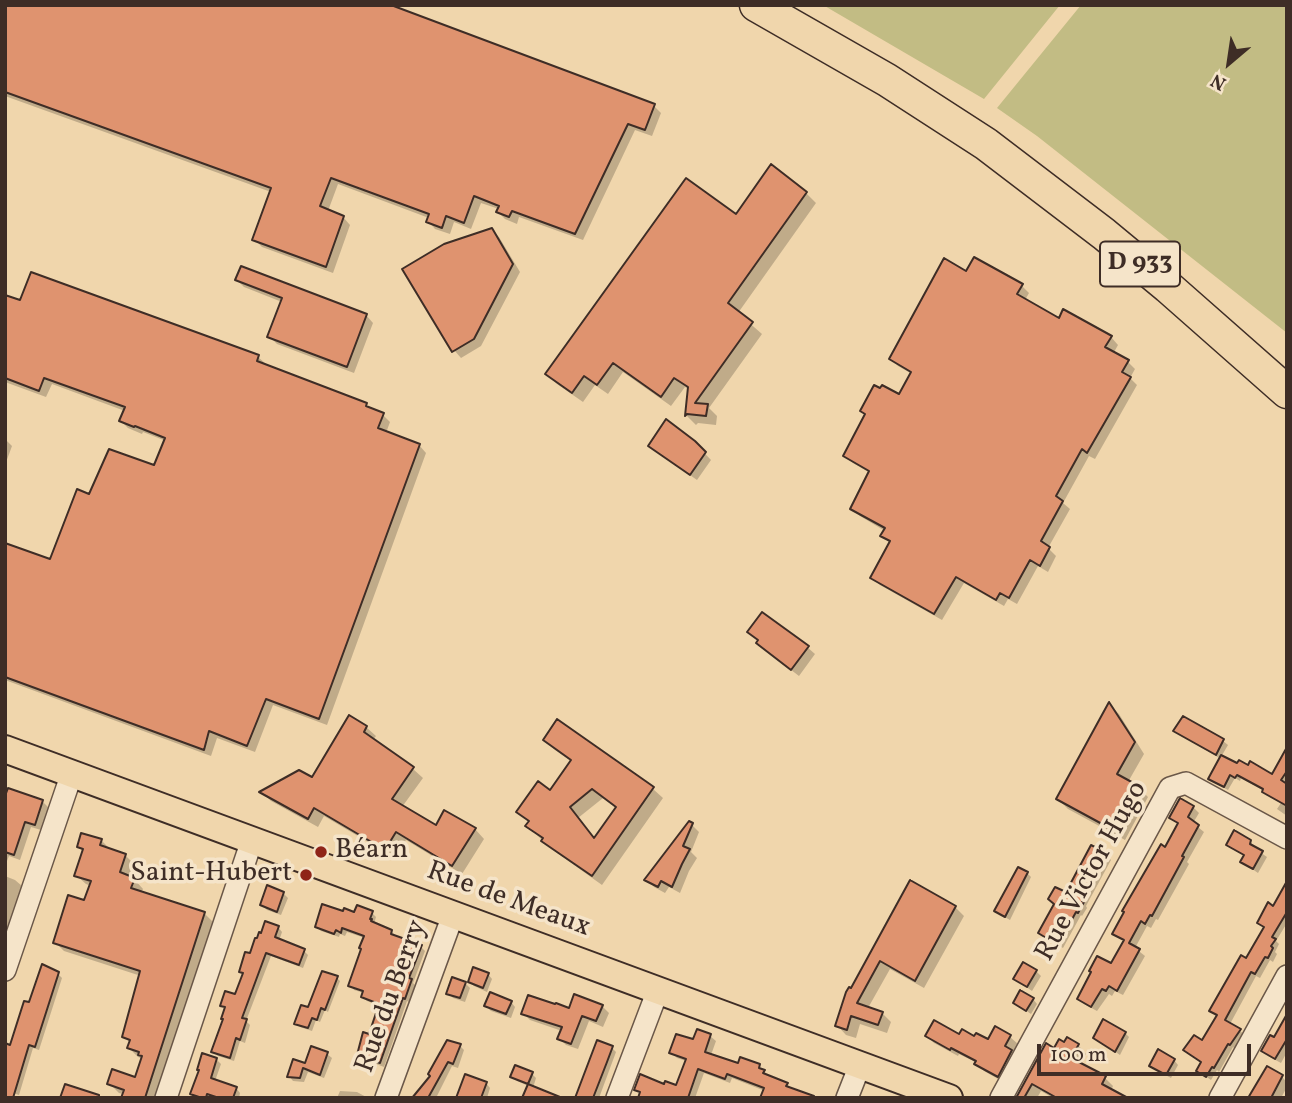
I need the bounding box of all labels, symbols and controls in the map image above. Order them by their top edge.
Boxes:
north arrow [1194,28,1264,98]
text: N [1206,67,1231,96]
road number: D 933 [1100,242,1180,286]
street label: Rue Victor Hugo [1030,776,1156,968]
place label: Béarn [335,835,408,869]
marker: Béarn [313,844,329,860]
street label: Rue de Meaux [422,856,594,946]
place label: Saint-Hubert [130,858,292,892]
marker: Saint-Hubert [298,867,314,883]
street label: Rue du Berry [350,916,436,1078]
scale bar [1040,1030,1254,1074]
text: 100 m [1050,1041,1107,1070]

